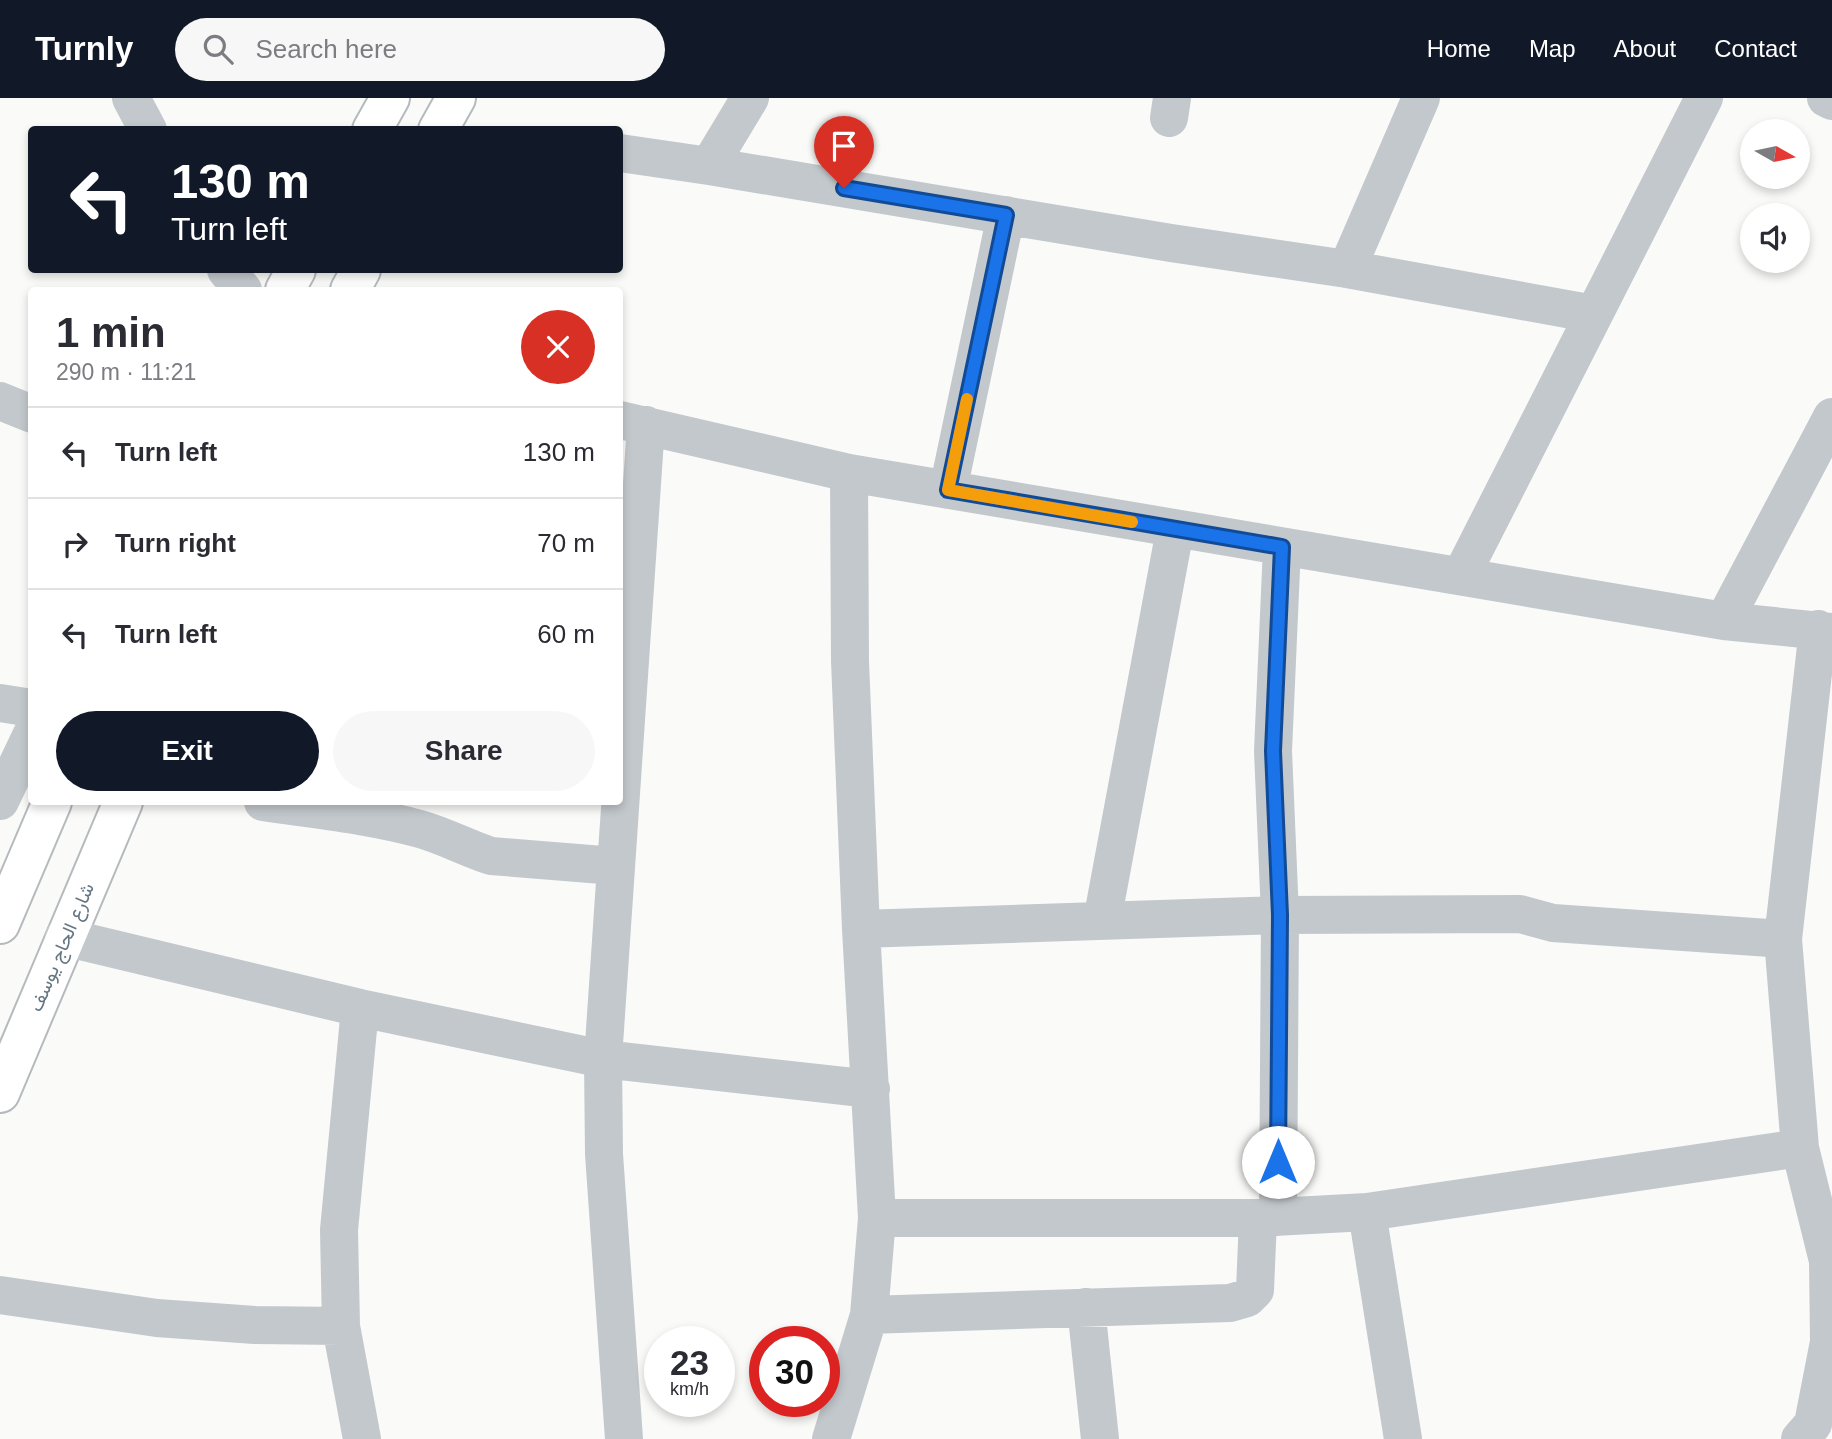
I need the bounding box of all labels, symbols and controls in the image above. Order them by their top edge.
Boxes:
search box [175,18,665,81]
text: Turnly [35,30,133,67]
icon: search [199,30,237,68]
text: Search here [255,34,397,64]
text: Home [1427,35,1491,62]
text: Map [1529,35,1576,62]
text: About [1614,35,1676,62]
text: Contact [1714,35,1797,62]
pin [814,116,874,188]
north arrow [1740,119,1810,189]
map controls [1740,119,1810,273]
icon: arrive [825,127,863,165]
icon: left [56,154,147,245]
text: 130 m [171,154,310,208]
button: sound [1740,203,1810,273]
text: Turn left [171,211,287,247]
text: 1 min [56,309,166,356]
button: close [521,310,595,384]
text: 290 m · 11:21 [56,359,196,385]
icon: left [56,434,94,472]
text: Turn left [115,437,217,467]
text: 130 m [523,437,595,467]
icon: right [56,525,94,563]
text: Turn right [115,528,236,558]
text: 70 m [537,528,595,558]
icon: left [56,616,94,654]
text: Turn left [115,619,217,649]
text: 60 m [537,619,595,649]
button: Exit [56,711,319,791]
button: Share [333,711,595,791]
street label: شارع الحاج يوسف [25,880,100,1015]
position arrow [1241,1125,1315,1199]
speed limit sign: 30 [749,1326,840,1417]
text: 23 [670,1343,709,1382]
text: km/h [670,1379,709,1399]

